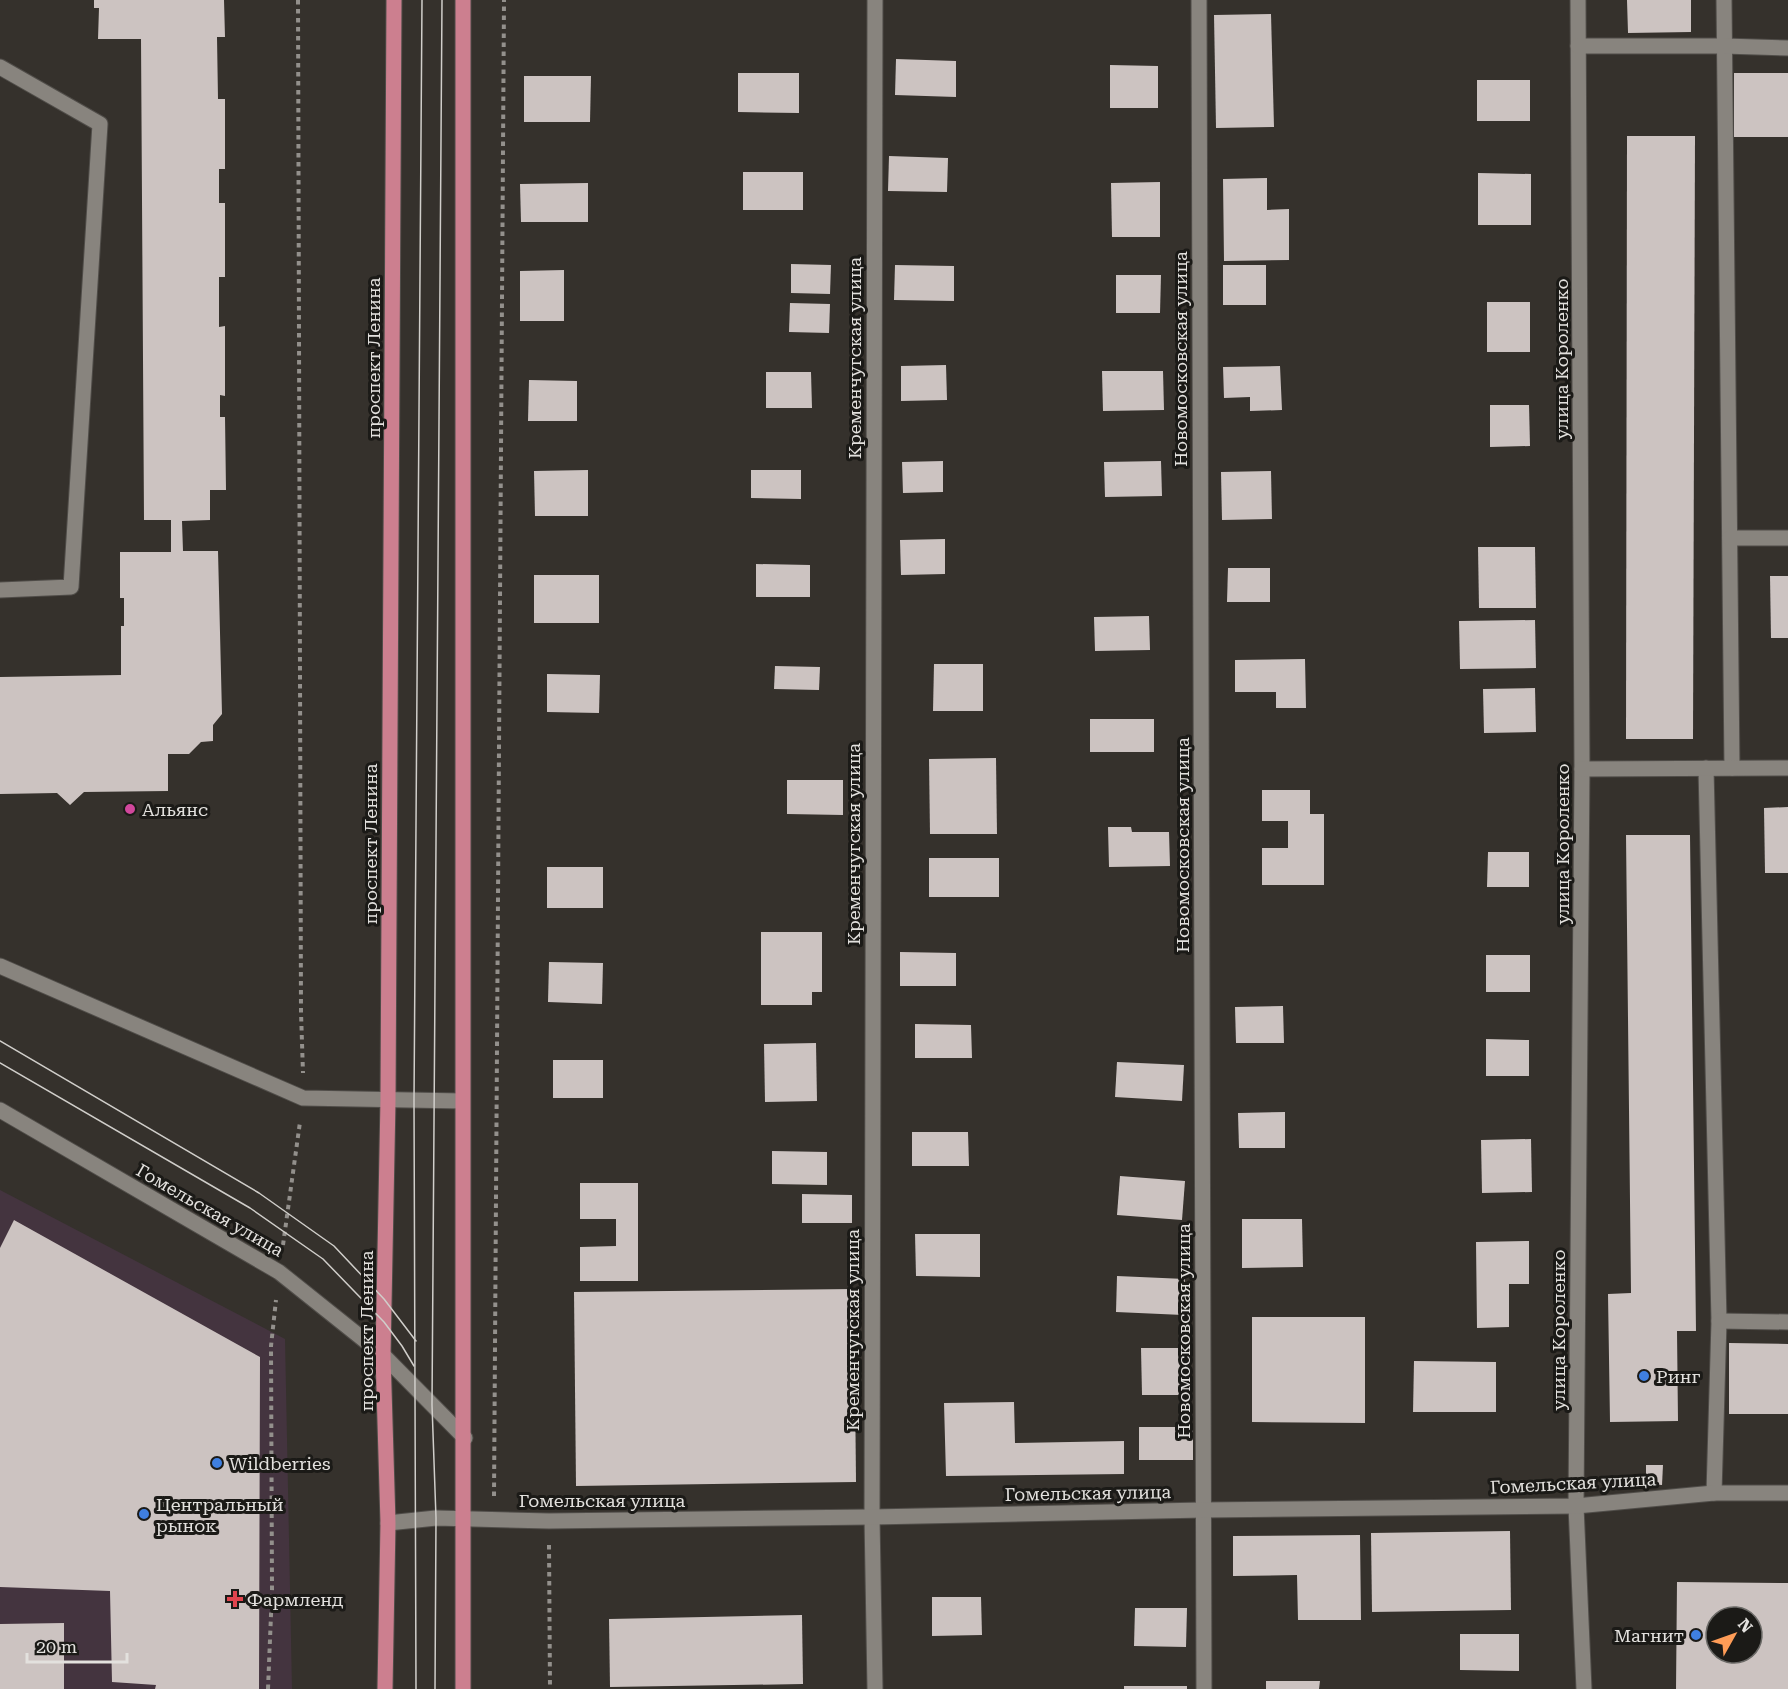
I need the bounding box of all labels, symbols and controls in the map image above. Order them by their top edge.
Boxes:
street label: Новомосковская улица [1170,251,1191,467]
street label: Кременчугская улица [844,257,865,459]
street label: проспект Ленина [363,277,384,438]
street label: улица Короленко [1551,279,1572,439]
street label: Новомосковская улица [1172,737,1193,953]
street label: Кременчугская улица [843,743,864,945]
street label: проспект Ленина [360,763,381,924]
street label: улица Короленко [1552,764,1573,924]
place label: Альянс [142,799,208,820]
marker: Альянс [123,802,137,816]
street label: Гомельская улица [133,1159,288,1261]
street label: Новомосковская улица [1173,1223,1194,1439]
street label: Кременчугская улица [842,1229,863,1431]
street label: проспект Ленина [356,1250,377,1411]
street label: улица Короленко [1548,1250,1569,1410]
place label: Ринг [1656,1366,1701,1387]
marker: Ринг [1637,1369,1651,1383]
place label: Wildberries [229,1453,331,1474]
marker: Wildberries [210,1456,224,1470]
street label: Гомельская улица [1489,1468,1657,1498]
street label: Гомельская улица [1005,1481,1172,1505]
street label: Гомельская улица [519,1490,685,1511]
place label: Центральный рынок [156,1494,284,1536]
marker: Центральный рынок [137,1507,151,1521]
place label: Фармленд [247,1589,343,1610]
marker: Фармленд [228,1592,242,1606]
north arrow [1704,1605,1764,1665]
text: N [1734,1615,1756,1637]
place label: Магнит [1614,1625,1684,1646]
scale bar [27,1626,128,1664]
marker: Магнит [1689,1628,1703,1642]
text: 20 m [36,1636,77,1657]

